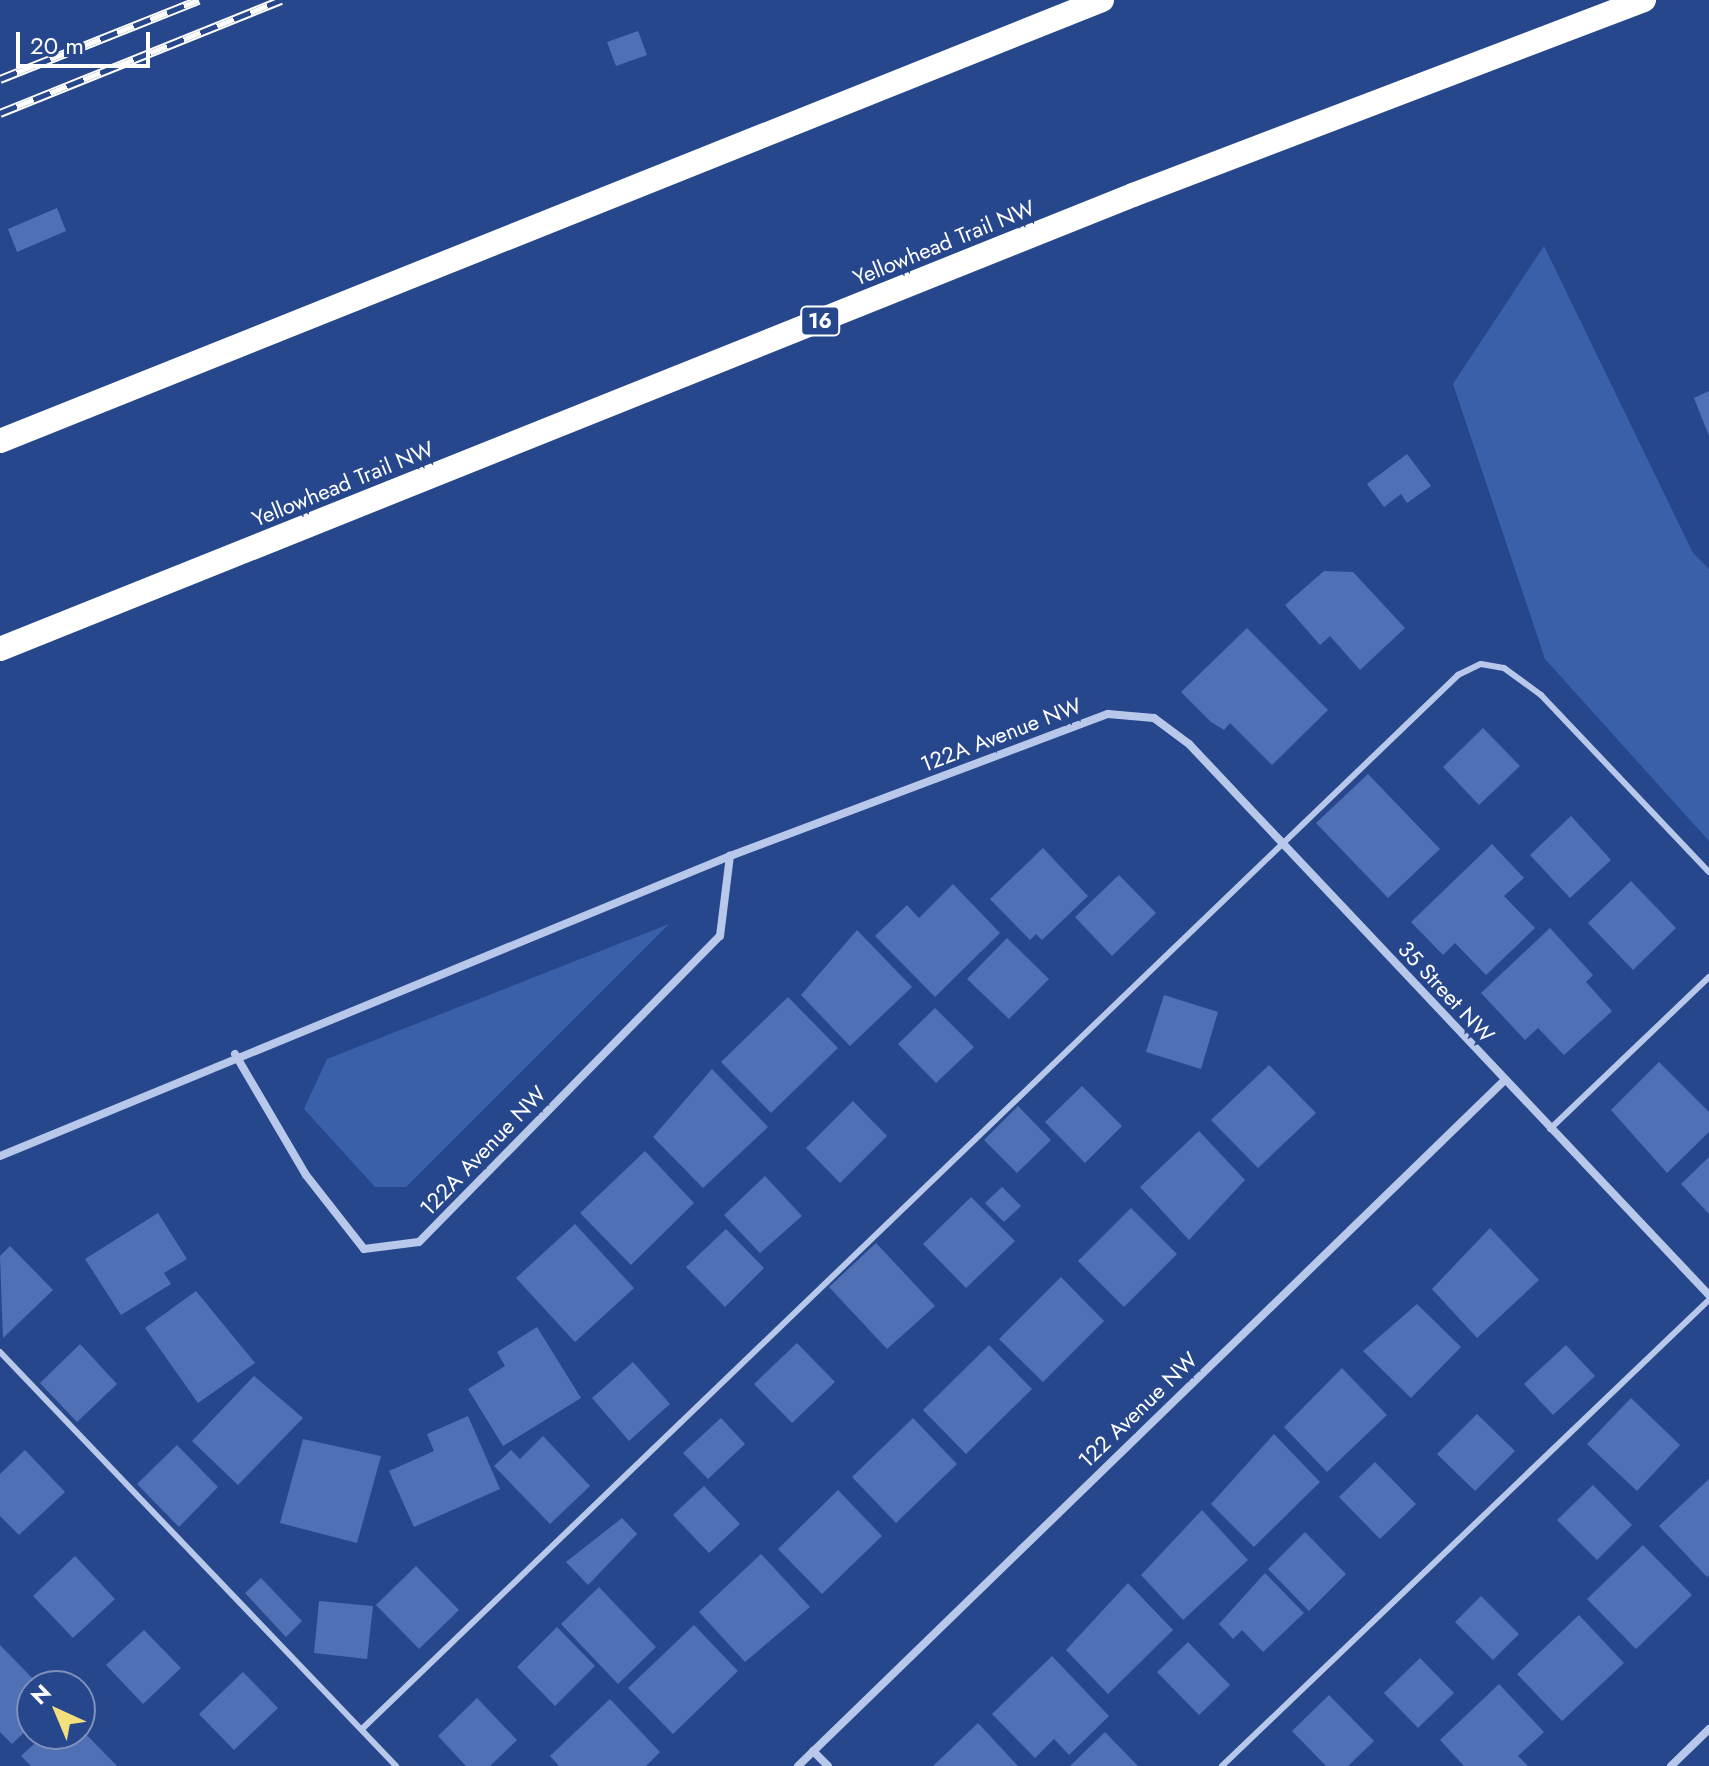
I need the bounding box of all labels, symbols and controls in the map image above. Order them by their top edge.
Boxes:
scale bar [20,16,154,66]
text: 20 m [30,28,84,63]
street label: Yellowhead Trail NW [849,194,1039,292]
road number: 16 [800,305,840,337]
street label: Yellowhead Trail NW [248,435,438,533]
street label: 122A Avenue NW [917,692,1085,778]
street label: 35 Street NW [1392,936,1500,1048]
street label: 122A Avenue NW [414,1081,552,1221]
street label: 122 Avenue NW [1073,1346,1203,1474]
north arrow [16,1670,96,1750]
text: N [23,1677,58,1712]

